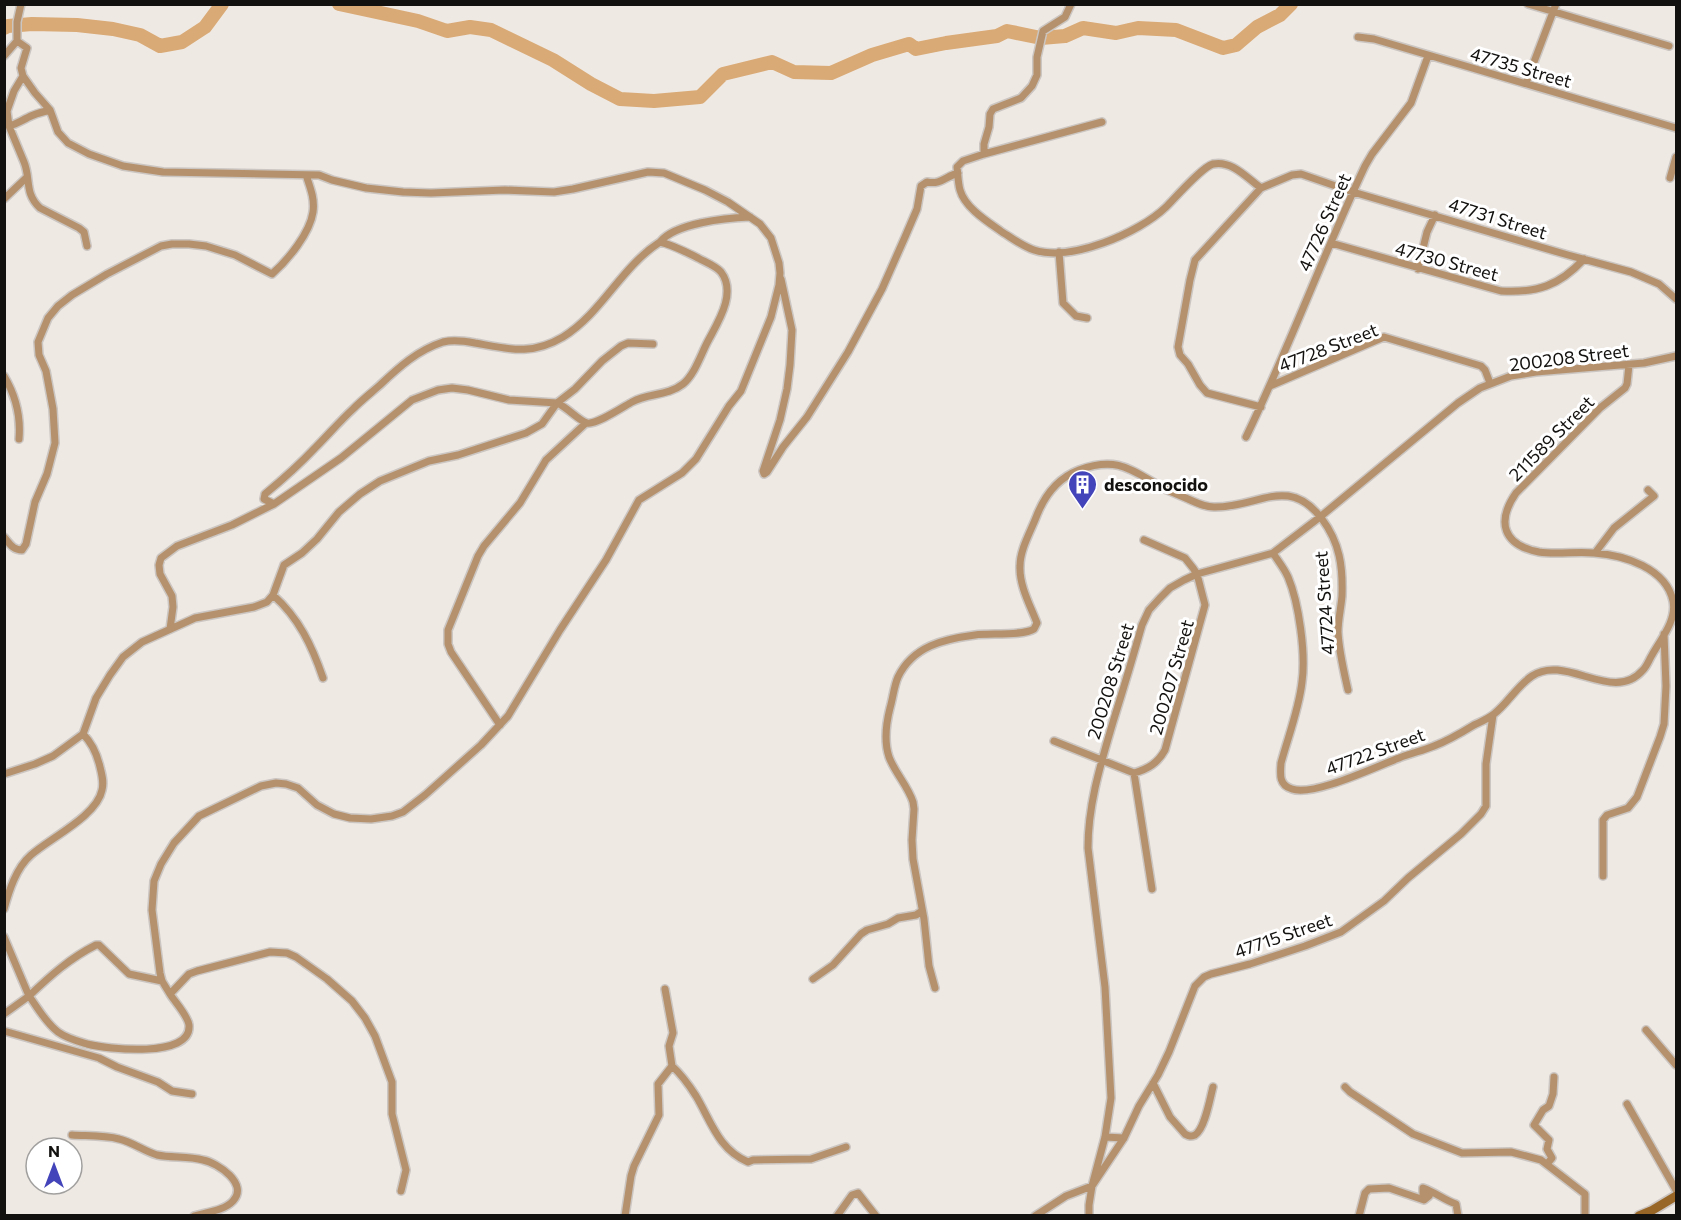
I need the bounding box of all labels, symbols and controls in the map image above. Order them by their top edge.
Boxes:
street label: 47735 Street [1468,42,1574,92]
street label: 47726 Street [1293,170,1355,274]
street label: 47731 Street [1446,193,1550,243]
street label: 47730 Street [1393,237,1501,285]
street label: 47728 Street [1275,318,1381,376]
street label: 200208 Street [1508,339,1630,375]
street label: 211589 Street [1504,391,1598,485]
building icon: desconocido [1067,468,1099,510]
place label: desconocido [1104,473,1208,495]
street label: 47724 Street [1309,550,1339,656]
street label: 200207 Street [1144,617,1198,737]
street label: 200208 Street [1082,620,1138,742]
street label: 47722 Street [1322,723,1428,779]
street label: 47715 Street [1231,908,1335,962]
north arrow [24,1136,84,1196]
text: N [48,1141,60,1160]

